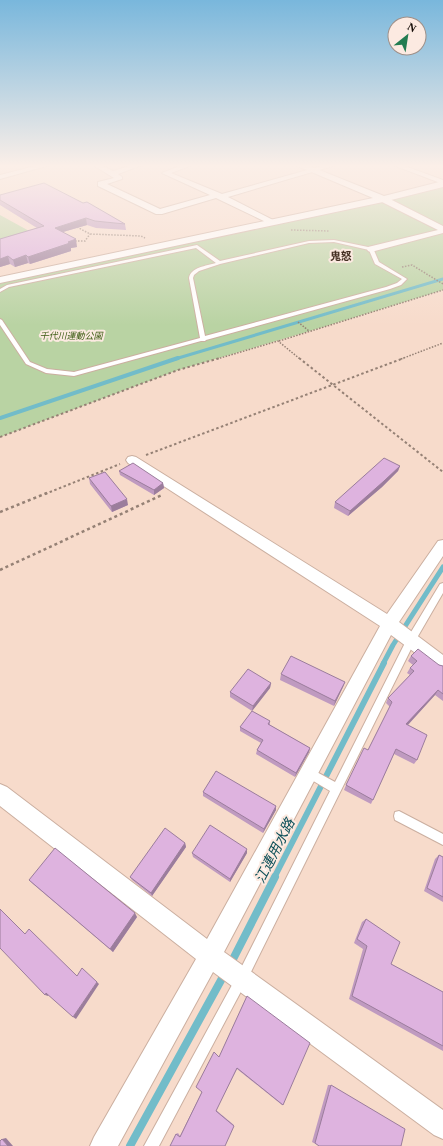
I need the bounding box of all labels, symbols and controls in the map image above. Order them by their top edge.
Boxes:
north arrow [387,16,427,56]
text: N [406,20,418,35]
district label: 鬼怒 [330,250,352,262]
park label: 千代川運動公園 [39,331,104,341]
water label: 江連用水路 [252,816,298,886]

